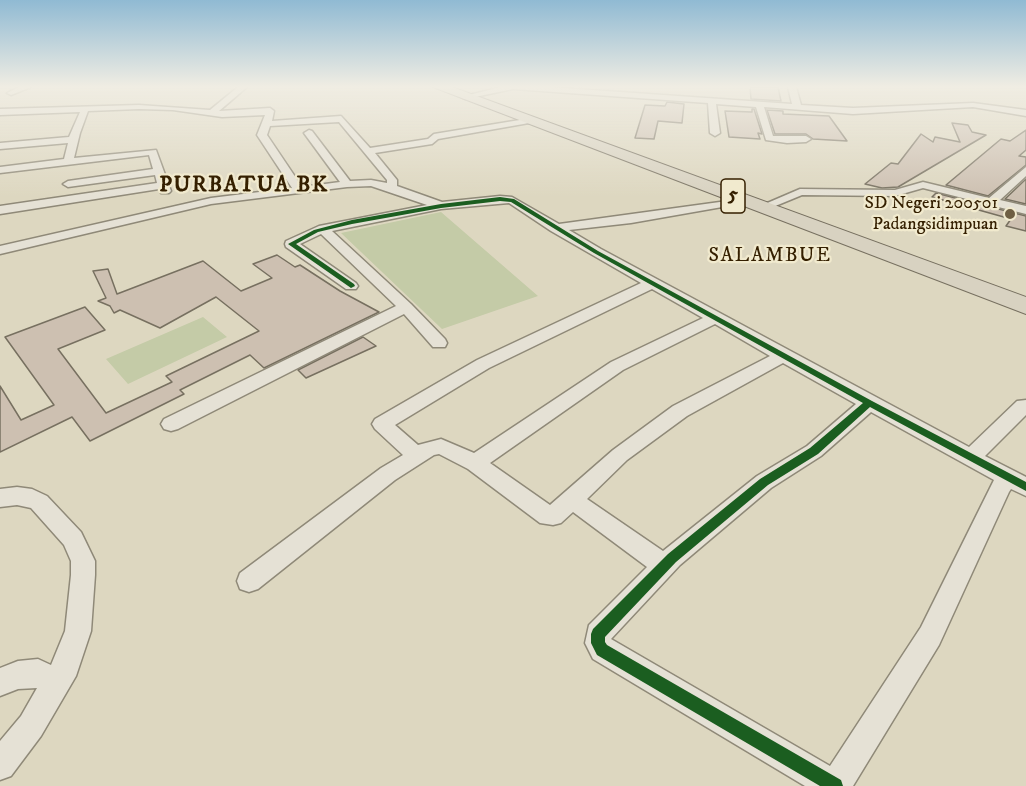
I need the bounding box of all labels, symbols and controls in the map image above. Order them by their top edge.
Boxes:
district label: PURBATUA BK [159,173,329,199]
road number: 5 [721,179,745,213]
place label: SD Negeri 200501 Padangsidimpuan [865,193,998,236]
marker: SD Negeri 200501 Padangsidimpuan [1003,207,1017,221]
district label: SALAMBUE [708,245,832,269]

